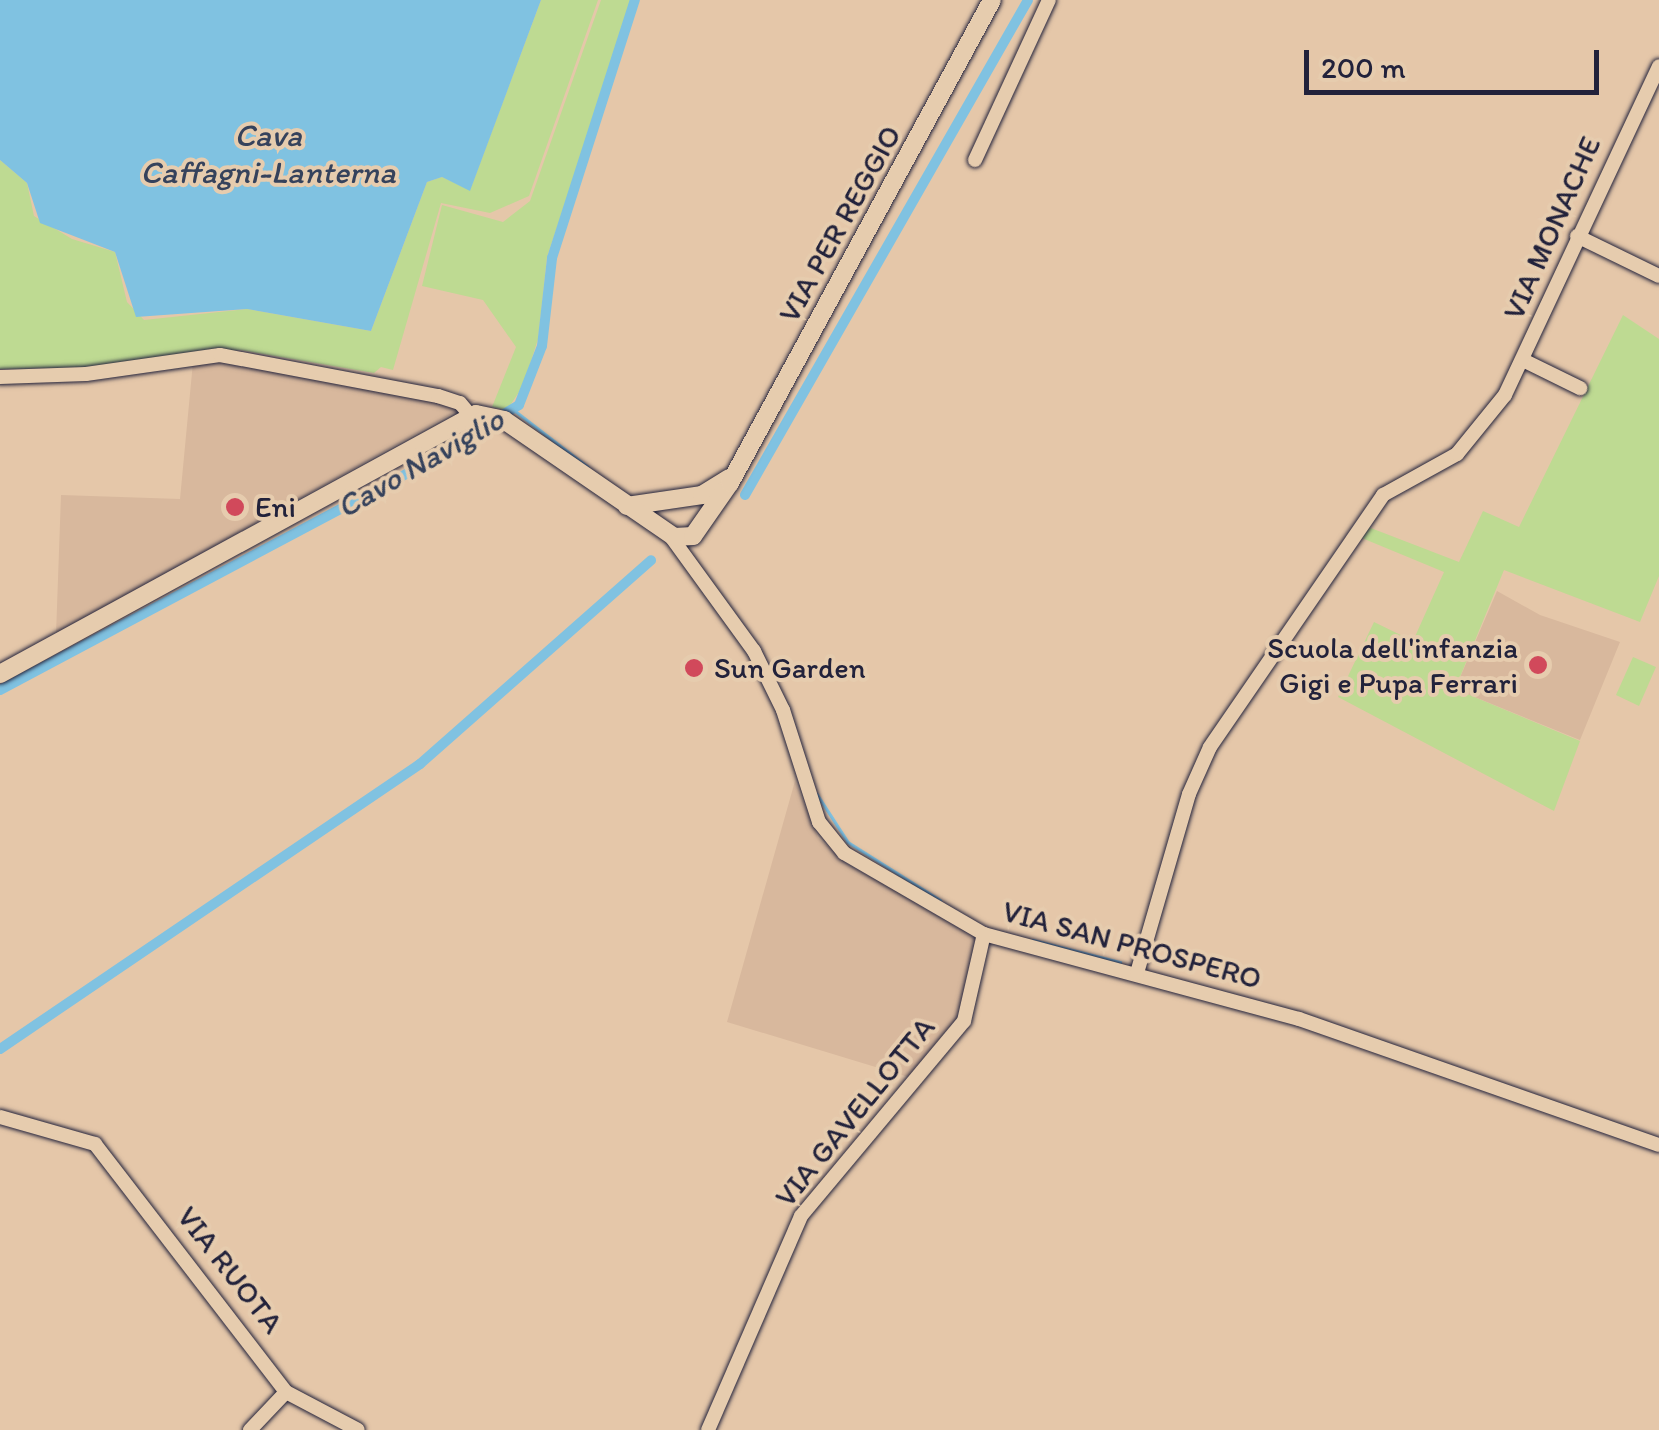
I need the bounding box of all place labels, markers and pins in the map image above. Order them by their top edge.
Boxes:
place label: Eni [255,489,296,525]
marker: Eni [224,496,246,518]
place label: Scuola dell'infanzia Gigi e Pupa Ferrari [1266,630,1518,700]
place label: Sun Garden [714,650,867,686]
marker: Scuola dell'infanzia Gigi e Pupa Ferrari [1527,654,1549,676]
marker: Sun Garden [683,657,705,679]

